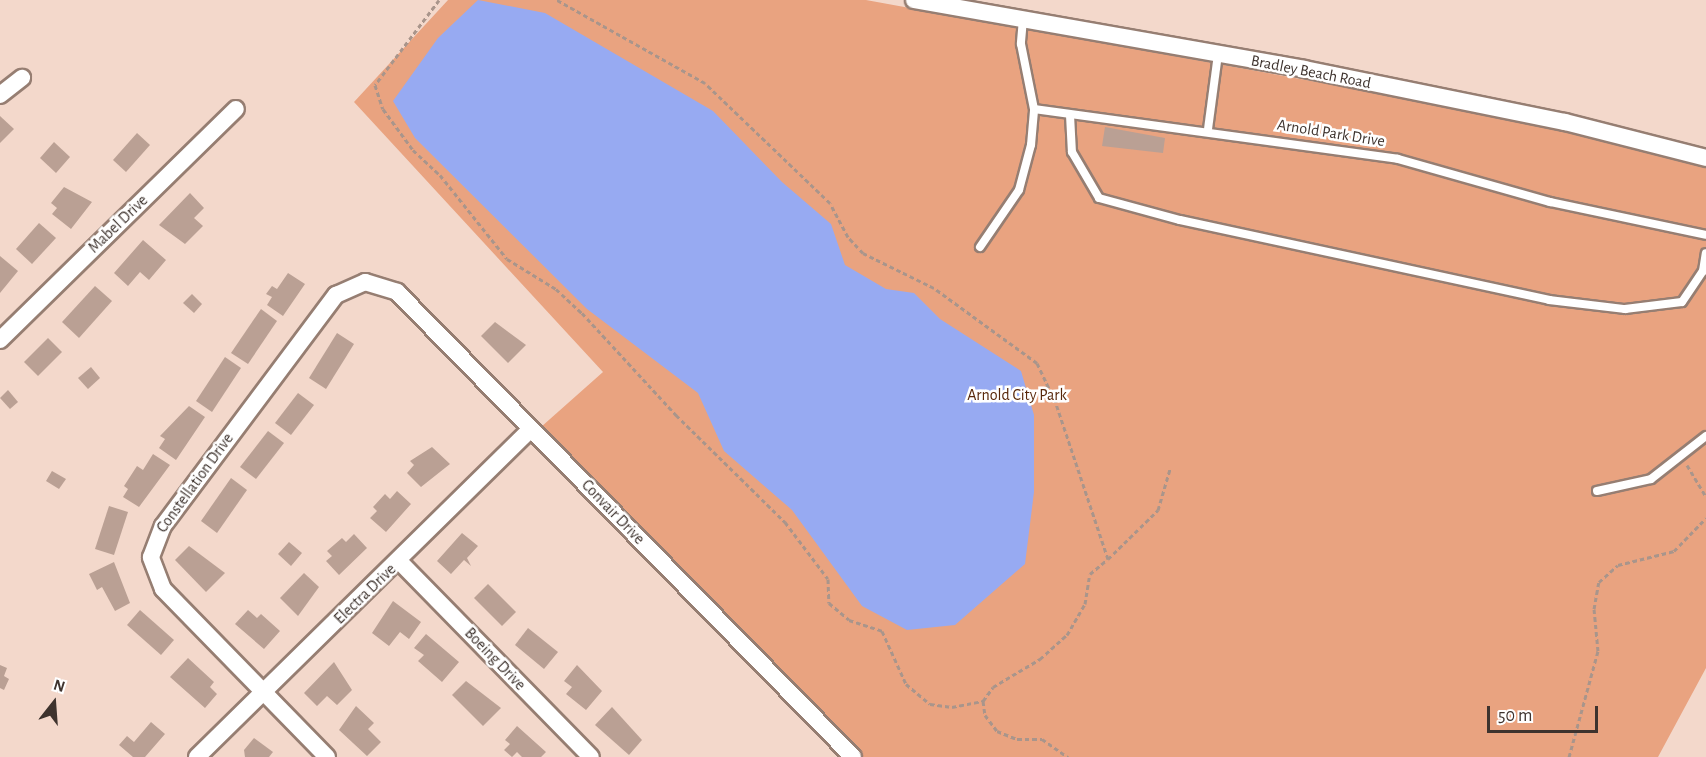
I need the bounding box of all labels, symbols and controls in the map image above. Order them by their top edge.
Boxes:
street label: Bradley Beach Road [1249,51,1373,93]
street label: Arnold Park Drive [1276,115,1386,151]
street label: Mabel Drive [84,191,152,257]
park label: Arnold City Park [967,385,1067,405]
street label: Constellation Drive [152,430,238,536]
street label: Convair Drive [577,476,649,548]
street label: Electra Drive [330,560,400,628]
street label: Boeing Drive [460,624,530,694]
north arrow [24,673,84,733]
text: N [52,677,67,695]
scale bar [1490,694,1601,732]
text: 50 m [1498,707,1532,725]

